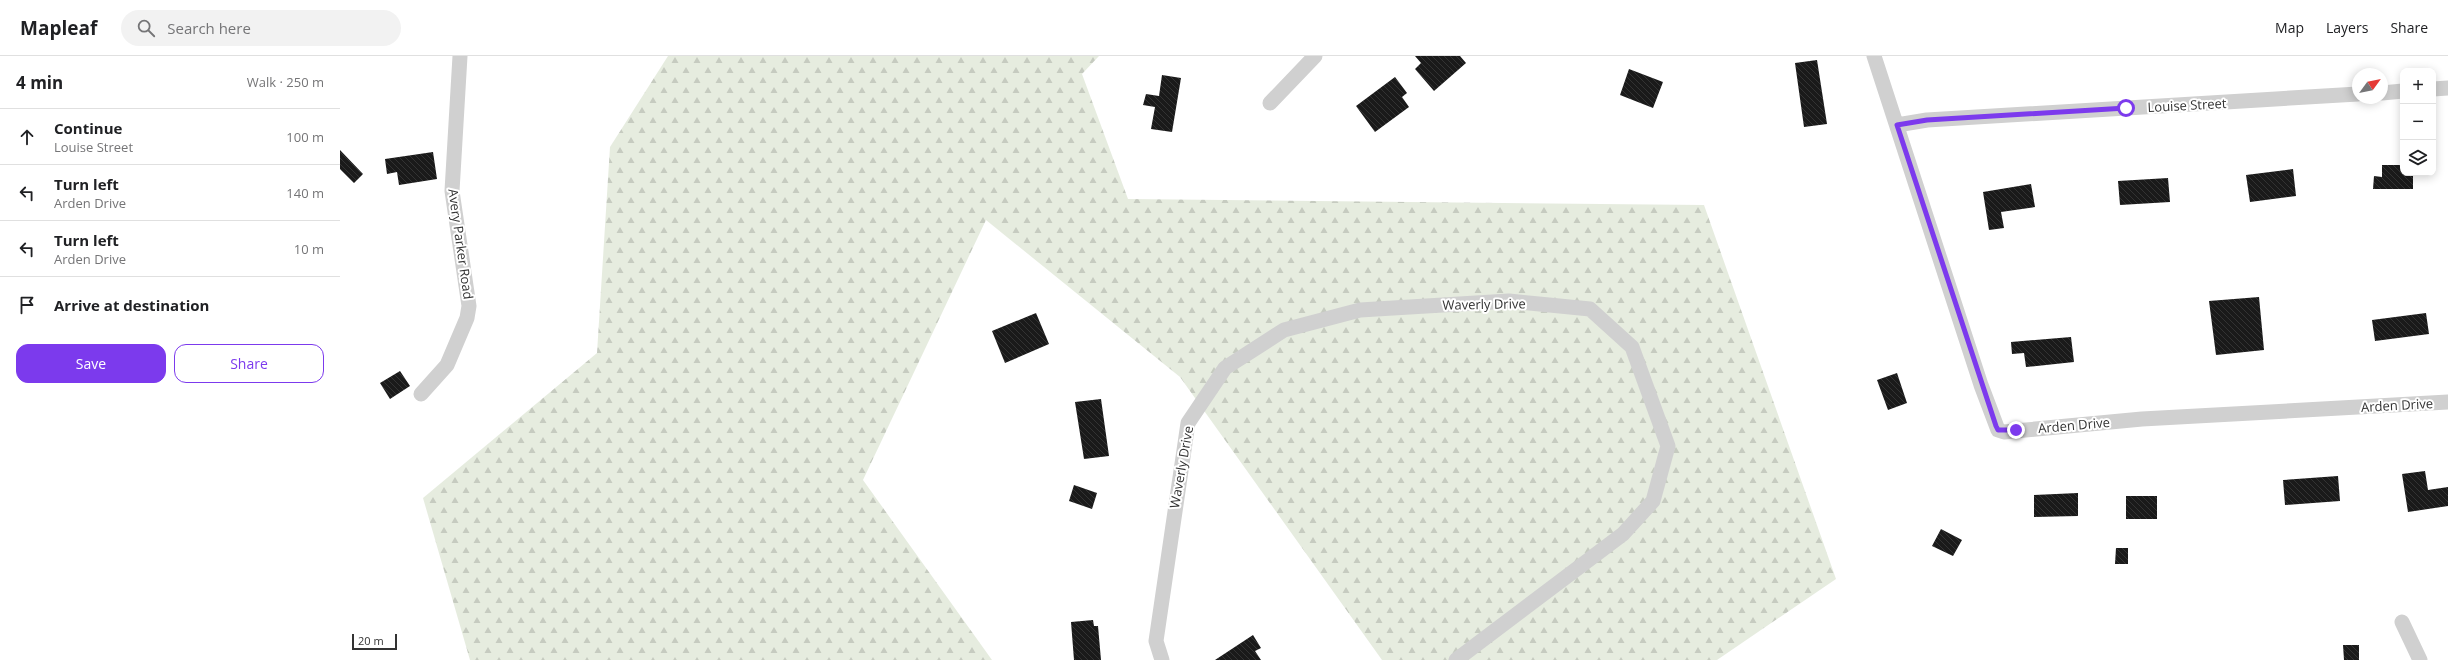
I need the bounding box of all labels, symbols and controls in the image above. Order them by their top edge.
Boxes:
search box [121,10,401,46]
text: Mapleaf [20,15,97,41]
icon: search [135,17,157,39]
text: Search here [167,18,251,38]
text: Map [2275,18,2304,37]
text: Layers [2326,18,2368,37]
text: Share [2390,18,2428,37]
north arrow [2352,68,2388,104]
map controls [2400,68,2436,176]
button: + [2400,68,2436,104]
text: 4 min [16,71,63,94]
text: Walk · 250 m [247,73,324,91]
street label: Louise Street [2147,94,2227,116]
route start [2117,99,2135,117]
button: − [2400,104,2436,140]
text: Continue [54,118,122,138]
icon: ahead [16,126,38,148]
text: 100 m [286,128,324,146]
text: Louise Street [54,138,133,156]
button: layers [2400,140,2436,176]
text: Turn left [54,174,119,194]
icon: left [16,182,38,204]
text: 140 m [286,184,324,202]
street label: Avery Parker Road [444,188,478,300]
text: Arden Drive [54,194,126,212]
text: Turn left [54,230,119,250]
icon: left [16,238,38,260]
text: 10 m [294,240,324,258]
text: Arden Drive [54,250,126,268]
icon: arrive [16,294,38,316]
street label: Waverly Drive [1442,294,1526,314]
text: Arrive at destination [54,295,209,315]
button: Save [16,344,166,383]
button: Share [174,344,324,383]
street label: Arden Drive [2361,394,2433,416]
street label: Arden Drive [2037,413,2111,437]
route end [2007,421,2025,439]
street label: Waverly Drive [1165,424,1197,510]
scale bar [352,632,397,651]
text: 20 m [358,633,384,648]

